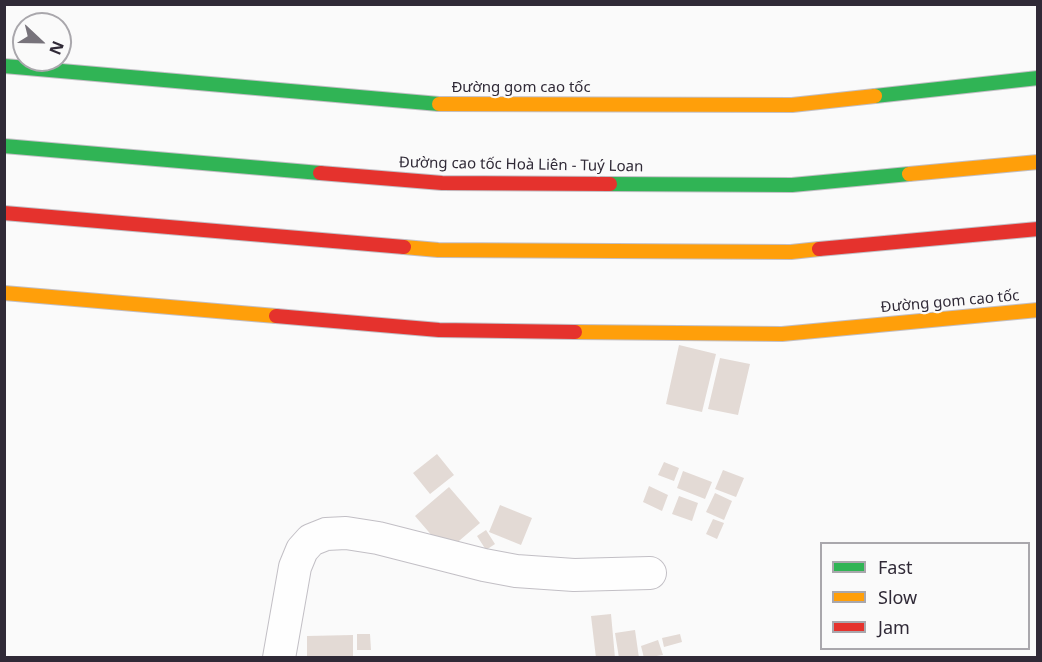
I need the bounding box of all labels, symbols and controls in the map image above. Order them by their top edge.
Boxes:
north arrow [12,12,72,72]
text: N [44,38,69,58]
street label: Đường gom cao tốc [451,79,591,97]
street label: Đường cao tốc Hoà Liên - Tuý Loan [399,154,643,176]
street label: Đường gom cao tốc [880,287,1020,317]
legend [820,542,1030,650]
text: Fast [878,555,913,579]
text: Slow [878,585,917,609]
text: Jam [878,615,910,639]

